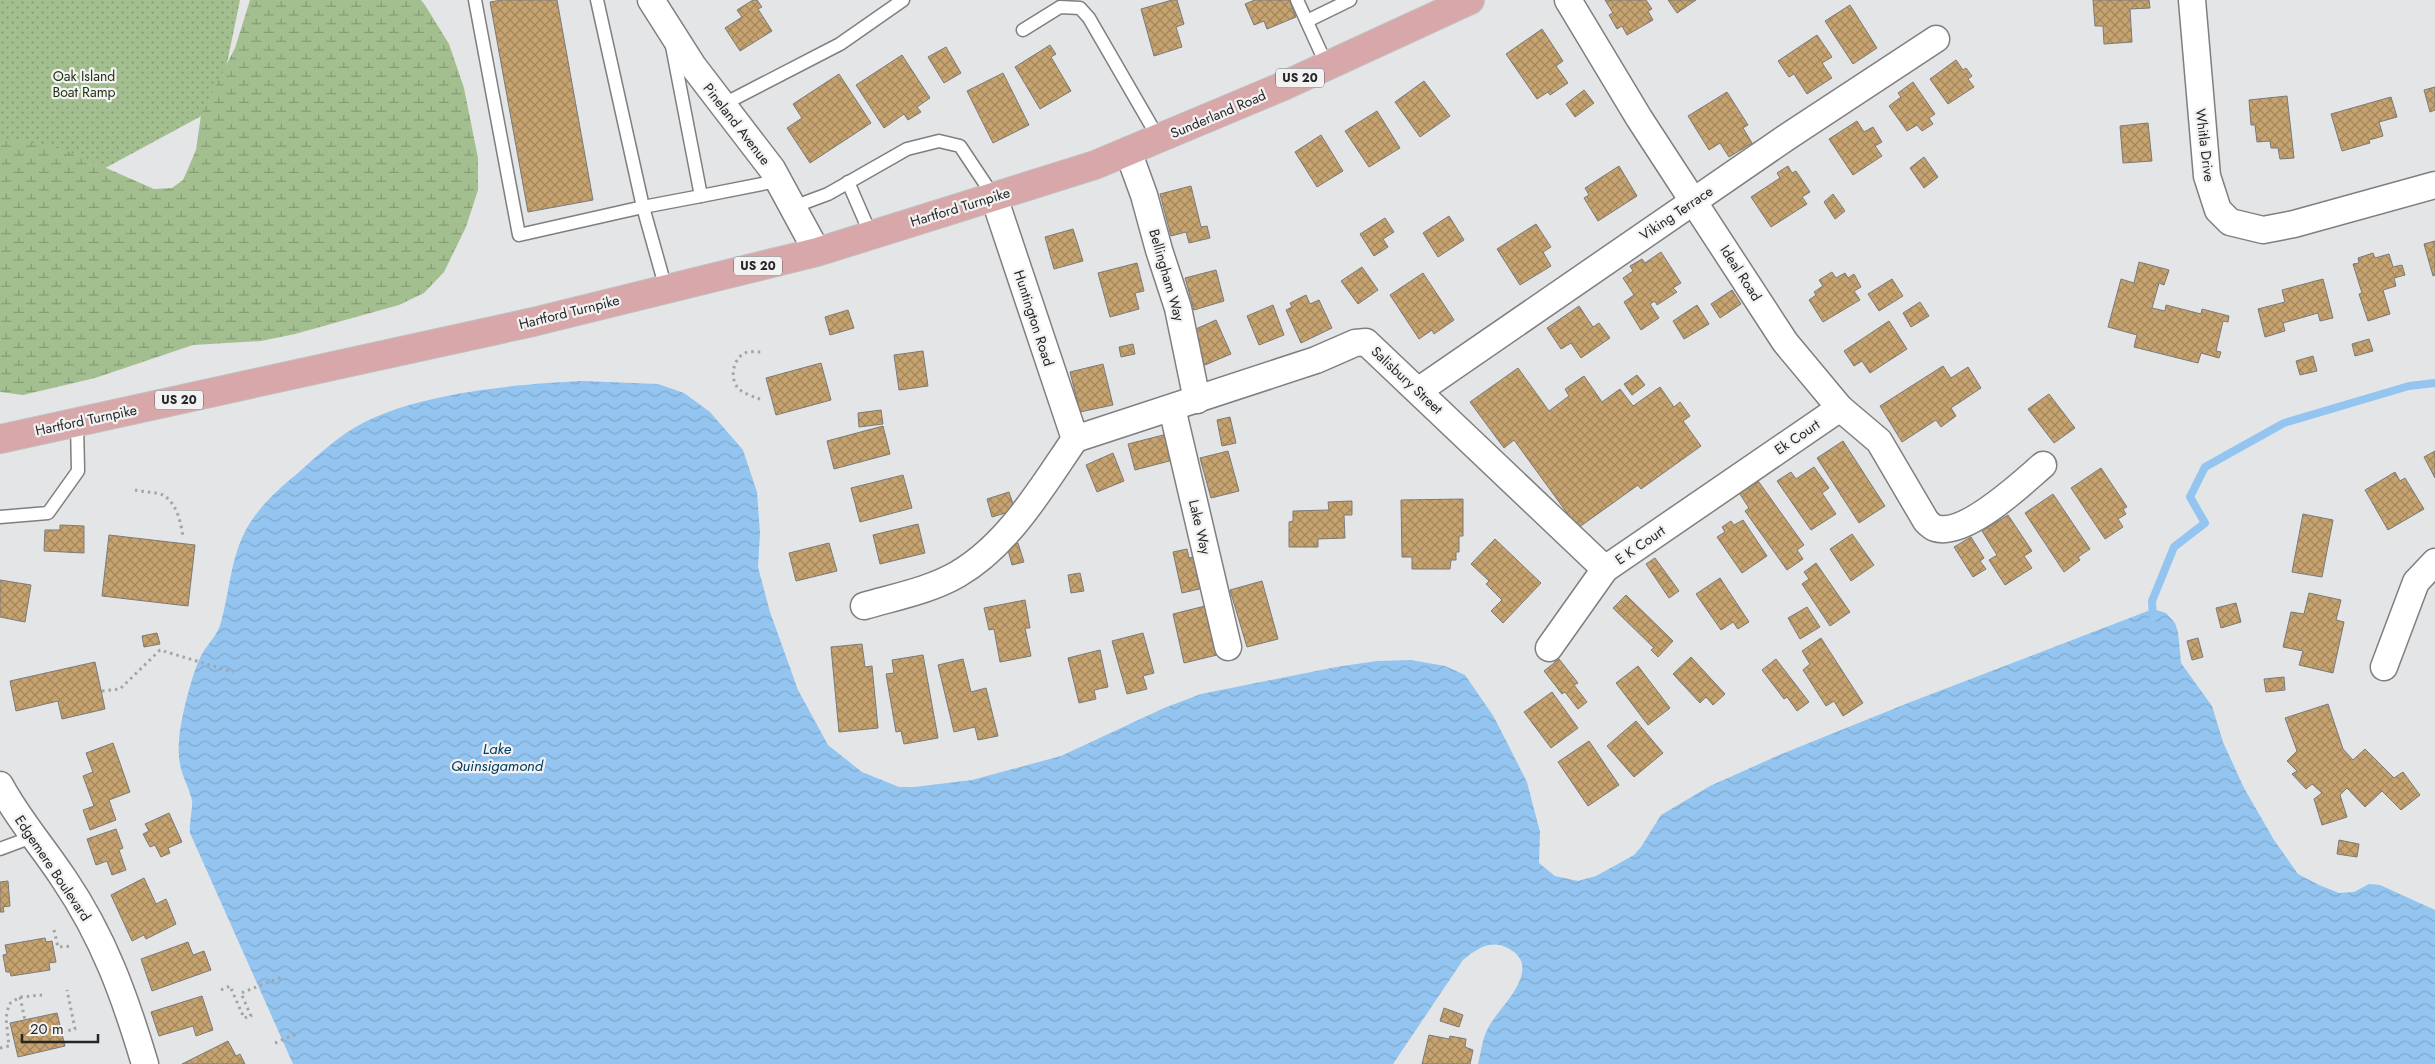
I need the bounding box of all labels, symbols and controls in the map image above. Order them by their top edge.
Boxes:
park label: Oak Island Boat Ramp [52,66,116,102]
road number: US 20 [1276,68,1324,88]
street label: Pineland Avenue [699,79,775,169]
street label: Sunderland Road [1167,85,1269,143]
street label: Whitla Drive [2191,107,2219,183]
street label: Viking Terrace [1635,181,1717,245]
street label: Hartford Turnpike [908,182,1012,232]
street label: Bellingham Way [1144,227,1190,324]
street label: Ideal Road [1715,241,1767,305]
road number: US 20 [734,256,782,276]
street label: Huntington Road [1009,267,1059,369]
street label: Hartford Turnpike [517,290,621,334]
street label: Salisbury Street [1367,342,1448,419]
road number: US 20 [155,390,203,410]
street label: Hartford Turnpike [33,399,139,441]
street label: Ek Court [1770,414,1824,459]
street label: Lake Way [1184,498,1216,557]
street label: E K Court [1611,520,1670,569]
water label: Lake Quinsigamond [451,738,544,777]
street label: Edgemere Boulevard [10,811,96,925]
scale bar [22,1012,99,1044]
text: 20 m [30,1018,64,1040]

